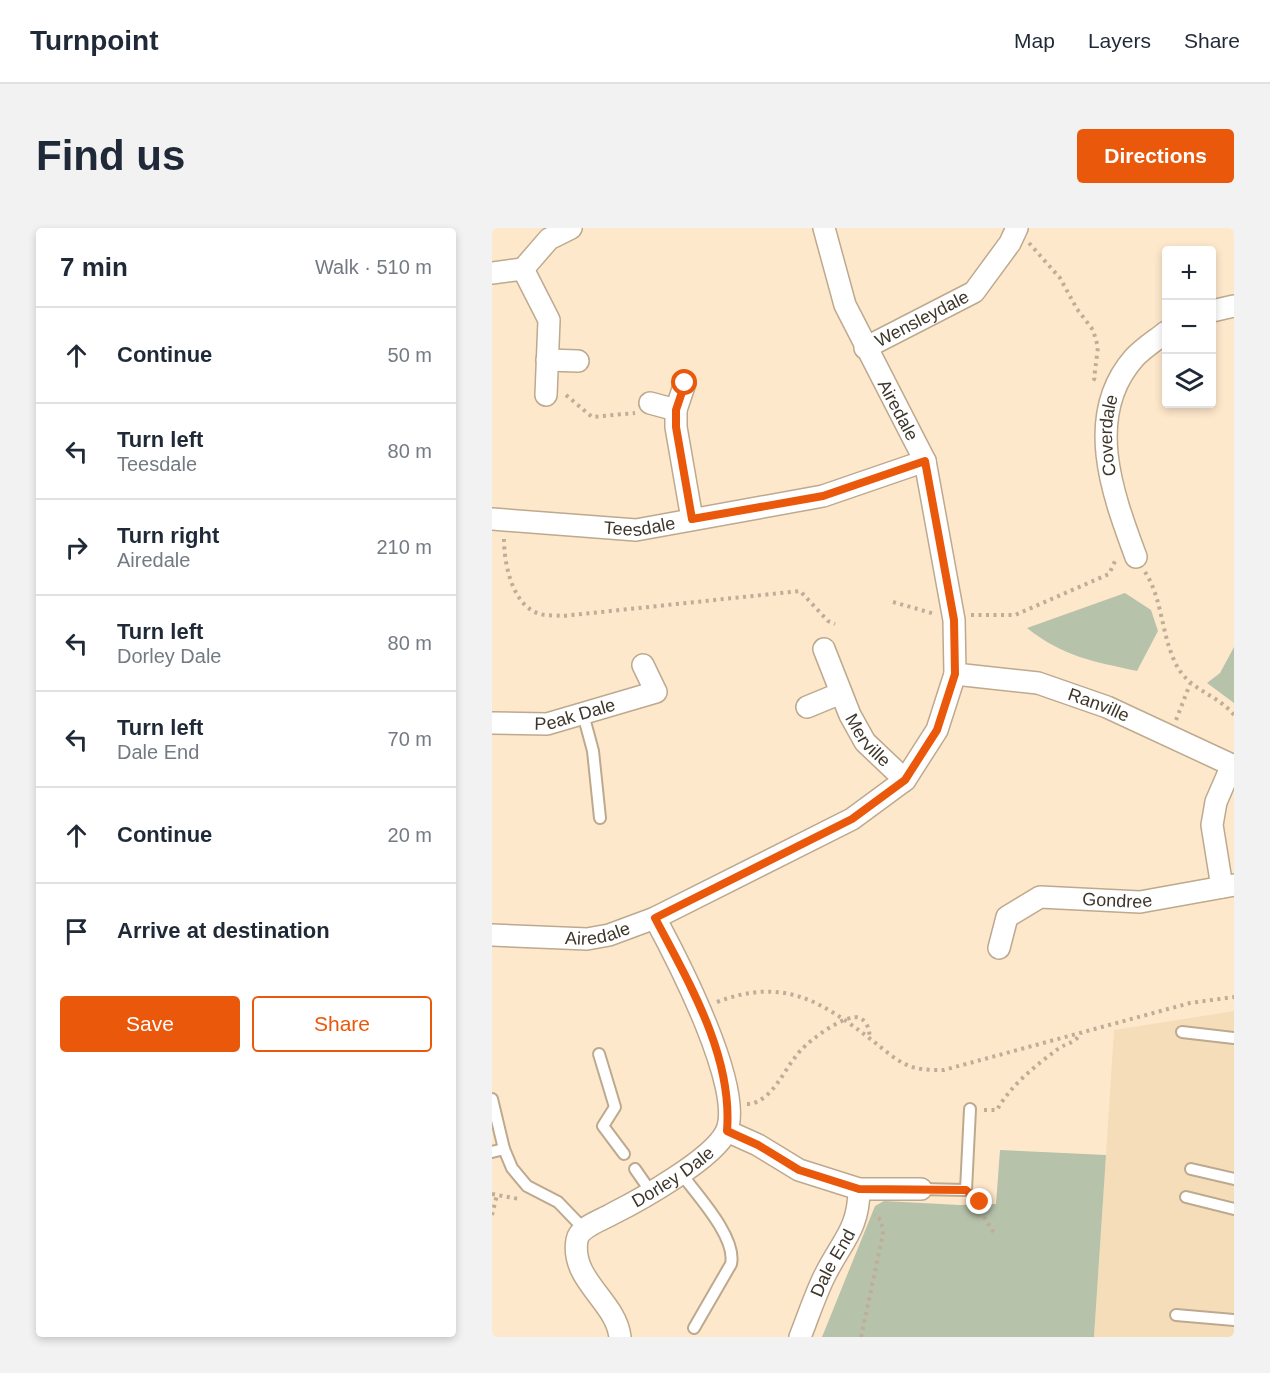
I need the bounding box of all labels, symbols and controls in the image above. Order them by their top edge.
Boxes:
text: Turnpoint [30,25,159,56]
text: Map [1014,29,1055,52]
text: Layers [1088,29,1151,52]
text: Share [1184,29,1240,52]
button: Directions [1077,129,1234,183]
text: Find us [36,132,185,179]
map controls [1162,246,1216,408]
button: + [1162,246,1216,300]
text: 7 min [60,252,128,282]
text: Walk · 510 m [315,256,432,278]
street label: Wensleydale [872,286,972,351]
button: − [1162,300,1216,354]
icon: ahead [60,339,93,372]
text: Continue [117,342,212,367]
text: 50 m [388,344,432,366]
button: layers [1162,354,1216,408]
route start [671,369,697,395]
street label: Airedale [874,376,922,444]
street label: Coverdale [1096,392,1122,478]
text: Turn left [117,427,203,452]
icon: left [60,435,93,468]
text: 80 m [388,440,432,462]
text: Teesdale [117,453,197,475]
street label: Teesdale [603,513,677,540]
text: Turn right [117,523,219,548]
icon: right [60,531,93,564]
text: 210 m [376,536,432,558]
text: Airedale [117,549,190,571]
text: Turn left [117,619,203,644]
icon: left [60,627,93,660]
text: 80 m [388,632,432,654]
text: Dorley Dale [117,645,221,667]
street label: Ranville [1065,684,1133,726]
street label: Peak Dale [534,695,617,734]
street label: Merville [841,710,895,771]
text: Turn left [117,715,203,740]
icon: left [60,723,93,756]
text: 70 m [388,728,432,750]
text: Dale End [117,741,199,763]
icon: ahead [60,819,93,852]
text: Continue [117,822,212,847]
text: 20 m [388,824,432,846]
street label: Gondree [1082,889,1154,912]
icon: arrive [60,915,93,948]
text: Arrive at destination [117,918,330,943]
street label: Airedale [564,918,633,949]
button: Save [60,996,240,1052]
button: Share [252,996,432,1052]
street label: Dorley Dale [628,1143,718,1211]
route end [966,1188,992,1214]
street label: Dale End [806,1226,859,1300]

